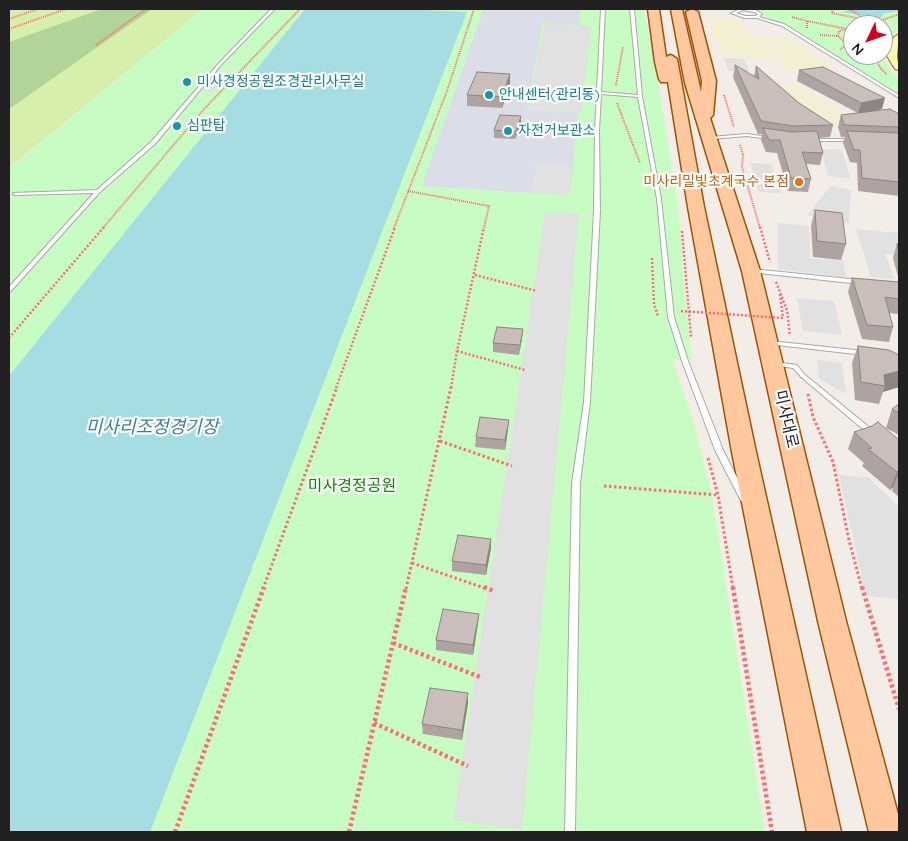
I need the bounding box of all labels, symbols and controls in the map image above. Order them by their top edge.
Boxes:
north arrow [843,15,893,65]
text: N [847,40,868,59]
place label: 미사경정공원조경관리사무실 [197,74,364,90]
marker: 미사경정공원조경관리사무실 [181,76,193,88]
place label: 안내센터(관리동) [499,87,600,103]
marker: 안내센터(관리동) [483,89,495,101]
place label: 심판탑 [187,118,226,134]
marker: 심판탑 [171,120,183,132]
place label: 자전거보관소 [518,123,595,139]
marker: 자전거보관소 [502,125,514,137]
place label: 미사리밀빛초계국수 본점 [643,174,789,190]
marker: 미사리밀빛초계국수 본점 [793,176,805,188]
street label: 미사대로 [770,388,802,450]
water label: 미사리조정경기장 [86,417,218,439]
park label: 미사경정공원 [308,476,396,496]

